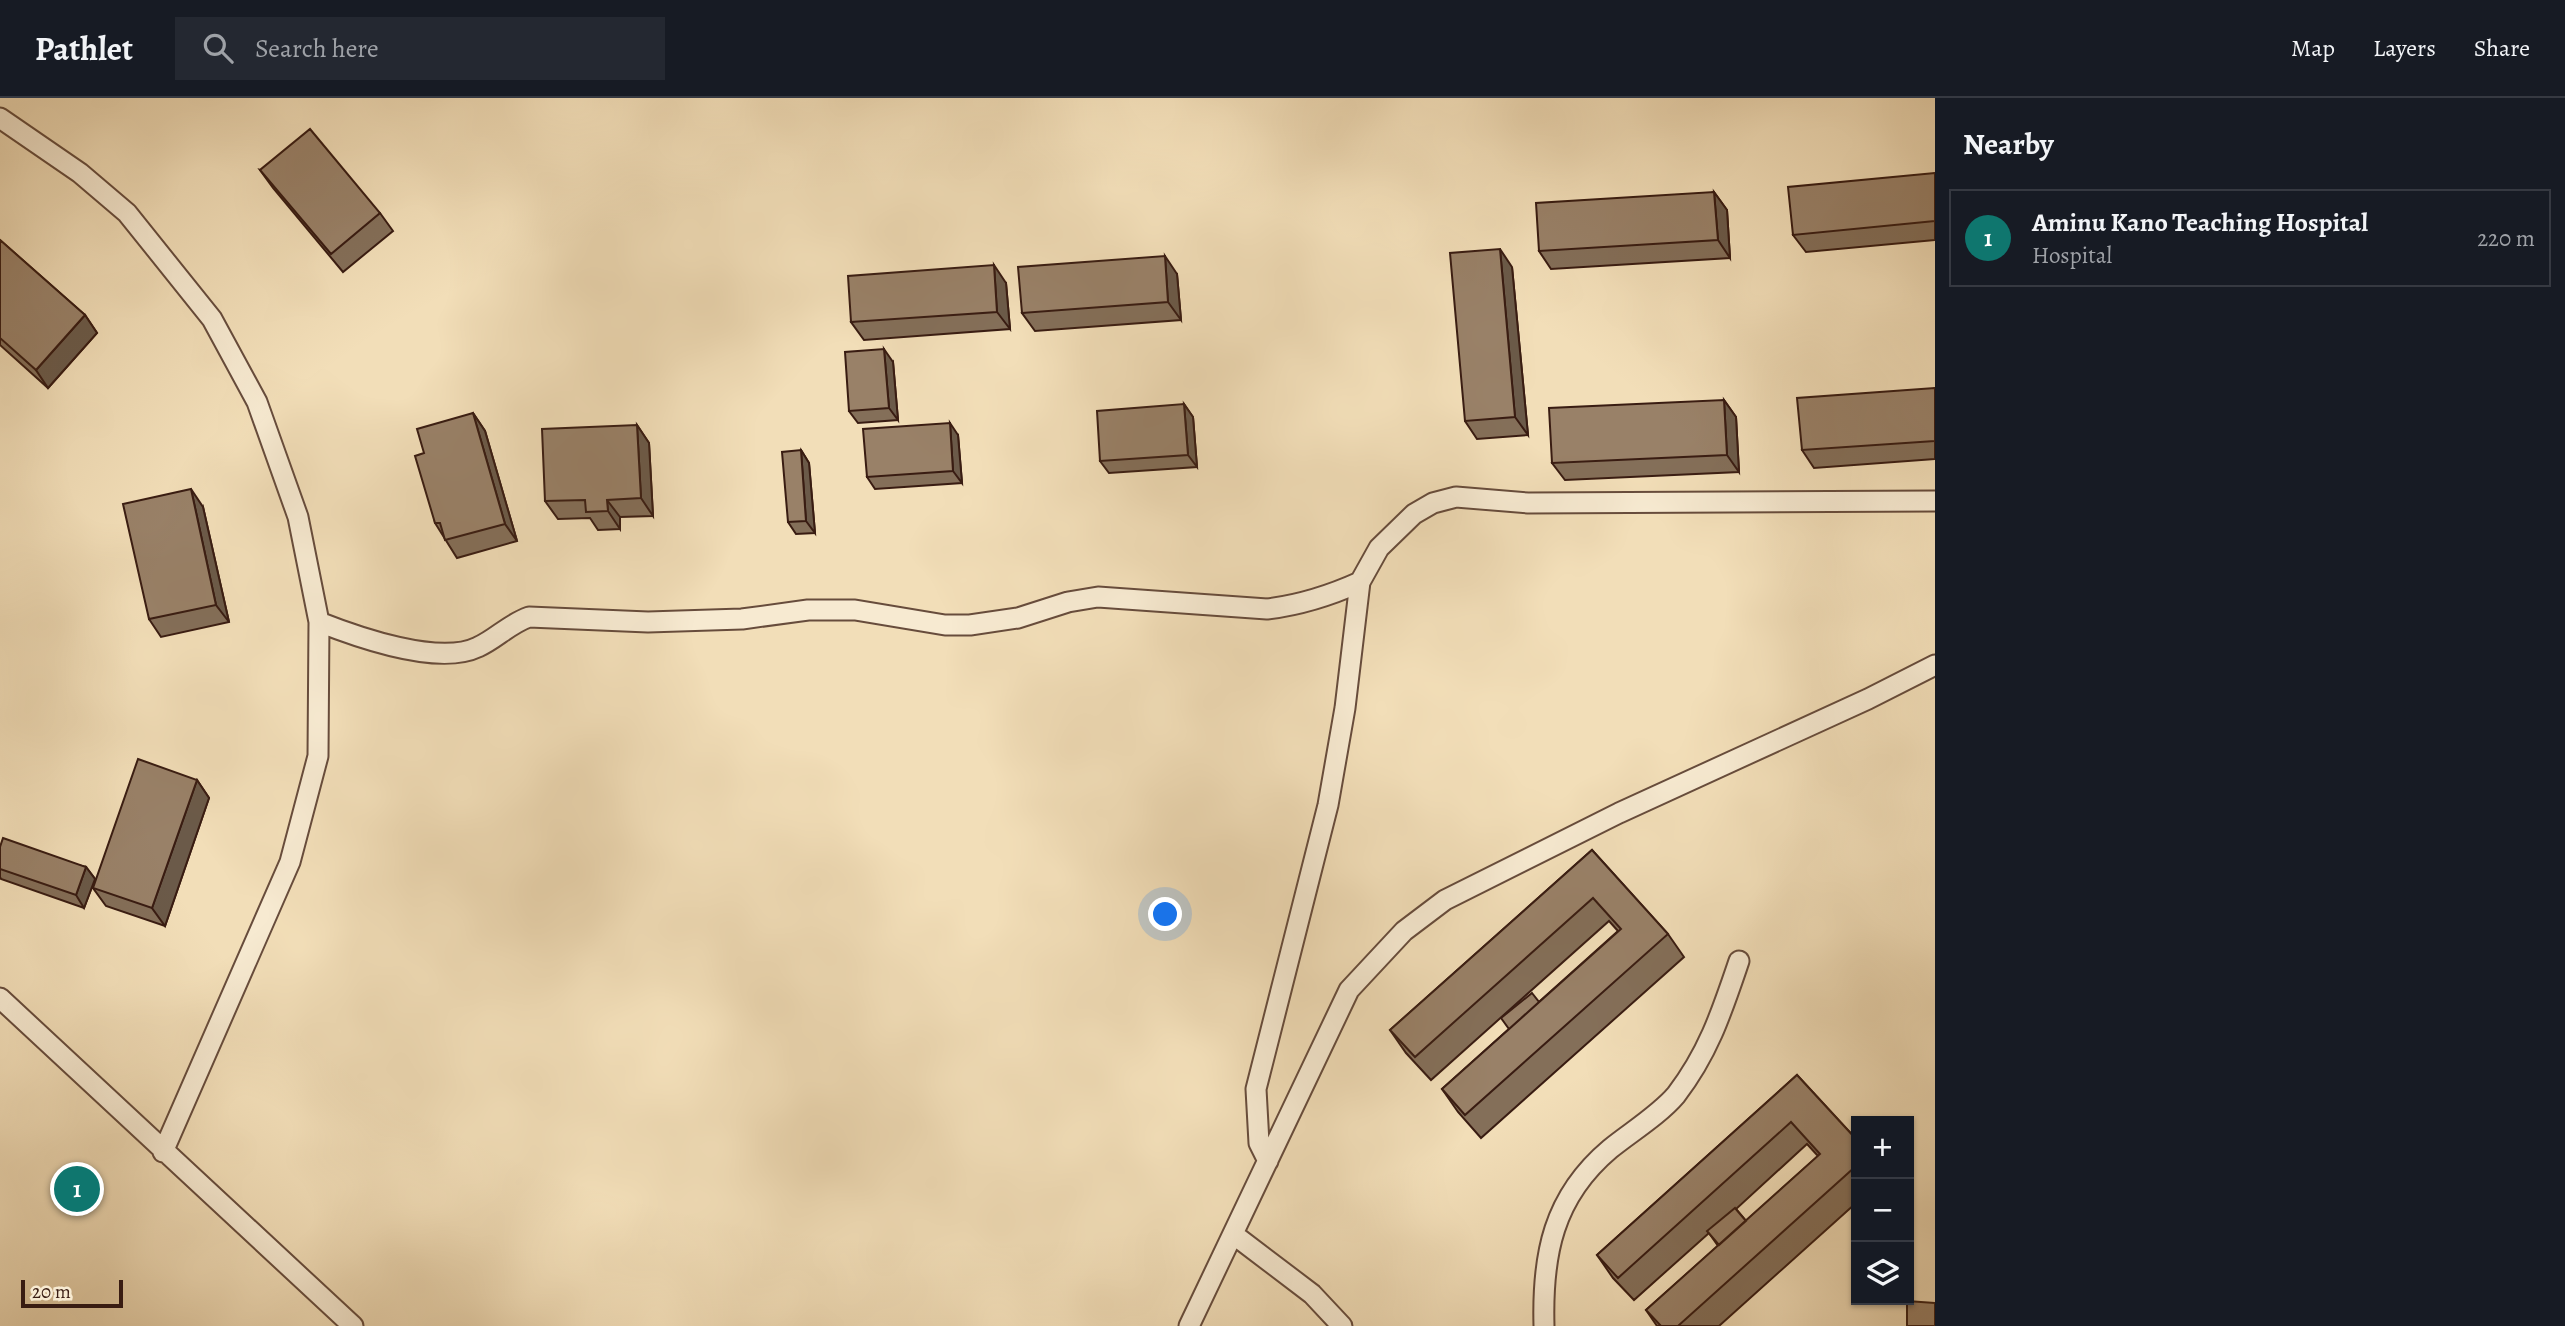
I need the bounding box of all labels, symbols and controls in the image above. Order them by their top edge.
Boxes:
search box [175,17,665,80]
text: Pathlet [35,26,133,71]
icon: search [199,29,237,67]
text: Search here [255,31,379,66]
text: Map [2291,32,2335,64]
text: Layers [2373,32,2436,64]
text: Share [2474,32,2530,64]
text: Nearby [1963,124,2054,164]
text: Aminu Kano Teaching Hospital [2032,205,2368,240]
text: 1 [1984,223,1992,254]
text: 220 m [2477,223,2535,254]
text: Hospital [2032,240,2112,271]
your location [1148,897,1182,931]
map controls [1851,1116,1914,1305]
button: + [1851,1116,1914,1179]
pin: 1 [54,1163,100,1215]
button: − [1851,1179,1914,1242]
button: layers [1851,1242,1914,1305]
scale bar [21,1277,122,1309]
text: 20 m [32,1279,71,1305]

